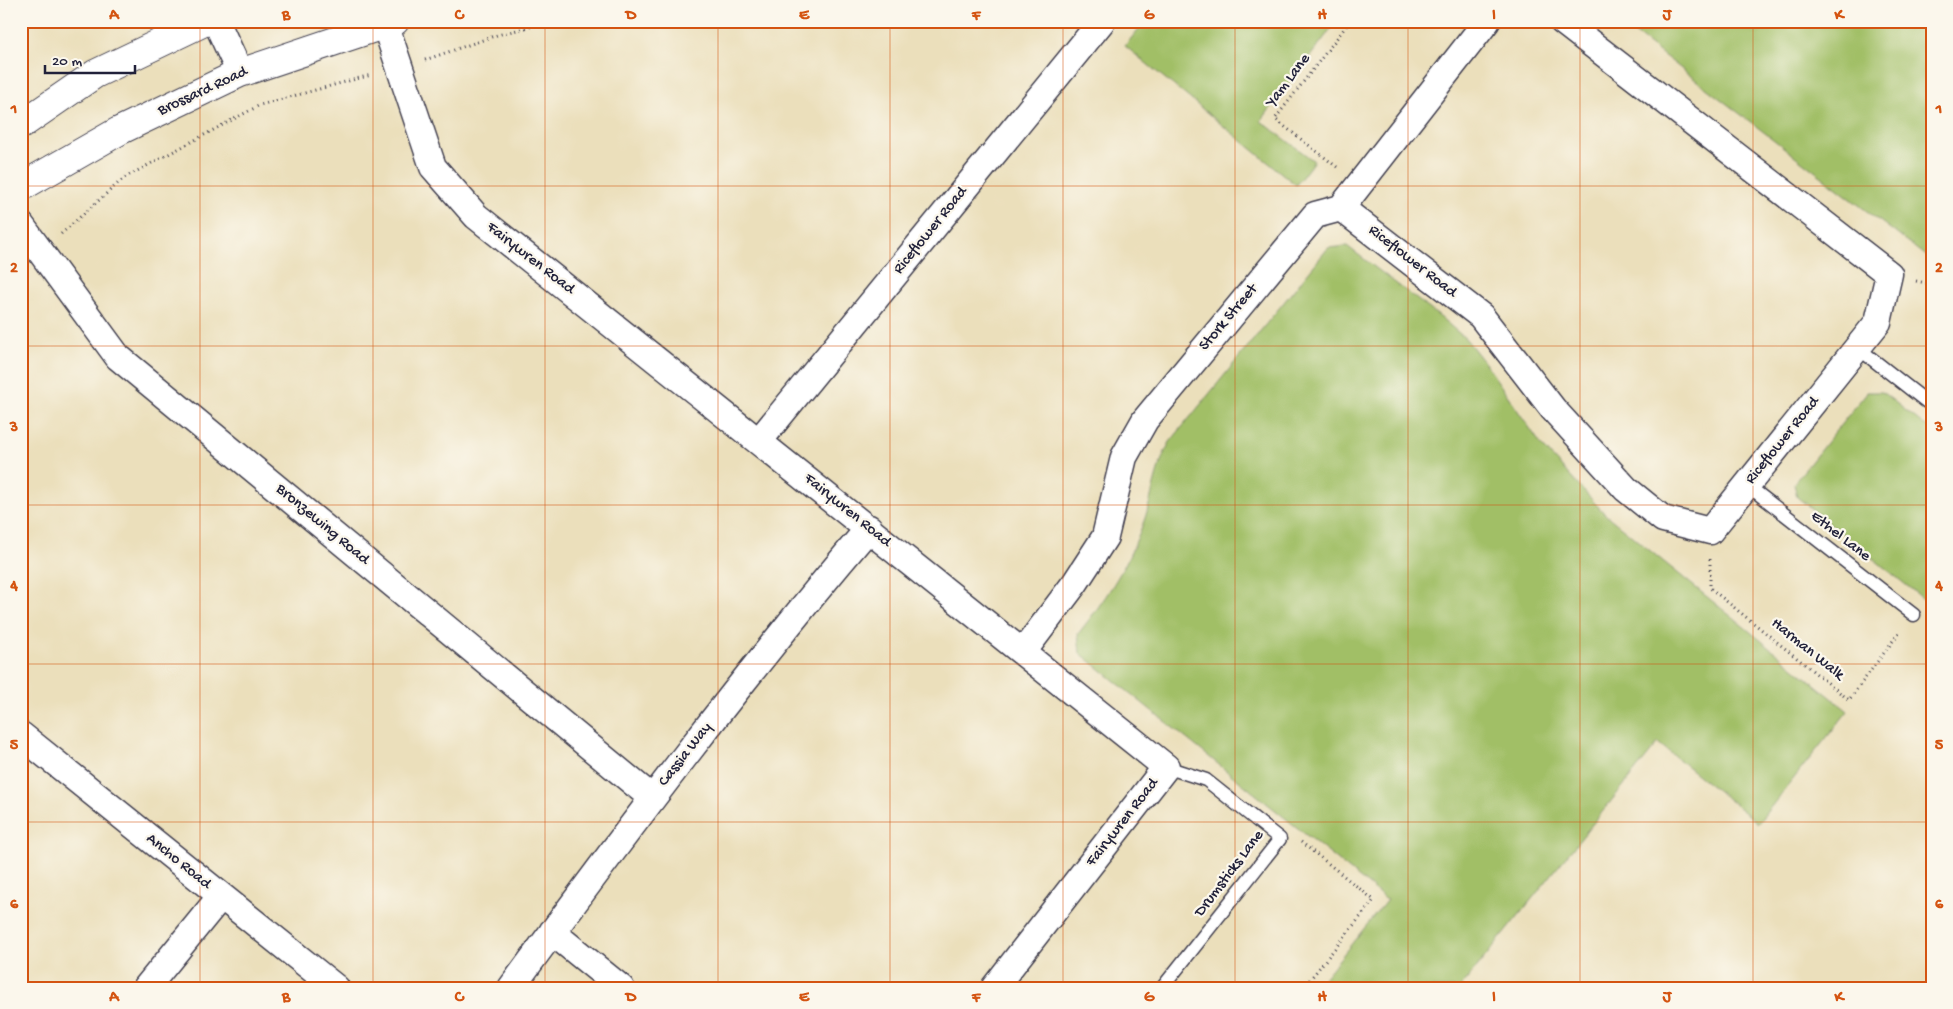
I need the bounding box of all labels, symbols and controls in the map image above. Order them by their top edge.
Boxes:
text: A [108,7,120,26]
text: B [281,7,291,26]
text: C [454,7,465,26]
text: D [624,7,637,26]
text: E [799,7,810,26]
text: F [971,7,982,26]
text: G [1144,7,1155,26]
text: H [1317,7,1327,26]
text: I [1492,7,1496,26]
text: J [1662,7,1673,26]
text: K [1834,7,1846,26]
scale bar [45,42,135,74]
street label: Yam Lane [1262,50,1316,113]
text: 20 m [52,53,82,71]
street label: Brossard Road [154,62,252,121]
text: 1 [10,101,17,120]
text: 1 [1935,101,1942,120]
street label: Riceflower Road [890,182,973,279]
street label: Fairywren Road [481,218,579,300]
street label: Riceflower Road [1364,221,1461,304]
text: 2 [10,260,18,279]
text: 2 [1935,260,1943,279]
street label: Stork Street [1196,280,1263,355]
street label: Riceflower Road [1742,392,1825,489]
text: 3 [9,419,18,438]
text: 3 [1934,419,1943,438]
street label: Fairywren Road [799,469,896,553]
street label: Bronzewing Road [271,480,374,571]
street label: Ethel Lane [1806,508,1875,567]
text: 4 [9,578,18,597]
text: 4 [1934,578,1943,597]
street label: Harman Walk [1767,615,1849,686]
street label: Cassia Way [655,719,717,791]
text: 5 [10,737,19,756]
text: 5 [1935,737,1944,756]
street label: Fairywren Road [1082,774,1164,872]
street label: Drumsticks Lane [1191,826,1269,922]
street label: Ancho Road [142,830,216,895]
text: 6 [10,896,19,915]
text: 6 [1935,896,1944,915]
text: A [108,989,120,1008]
text: B [281,989,291,1008]
text: C [454,989,465,1008]
text: D [624,989,637,1008]
text: E [799,989,810,1008]
text: F [971,989,982,1008]
text: G [1144,989,1155,1008]
text: H [1317,989,1327,1008]
text: I [1492,989,1496,1008]
text: J [1662,989,1673,1008]
text: K [1834,989,1846,1008]

